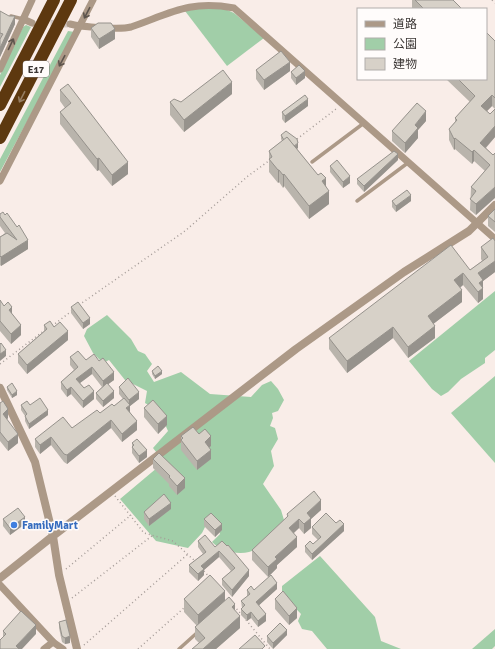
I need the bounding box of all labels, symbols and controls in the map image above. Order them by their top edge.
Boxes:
one-way arrow [83,7,90,19]
legend [357,8,487,80]
text: 道路 [393,17,417,32]
text: 公園 [393,37,417,52]
one-way arrow [8,38,15,50]
one-way arrow [57,55,65,67]
text: 建物 [393,57,417,72]
road number: E17 [23,61,49,77]
one-way arrow [17,91,25,103]
place label: FamilyMart [22,519,78,532]
marker: FamilyMart [9,520,19,530]

